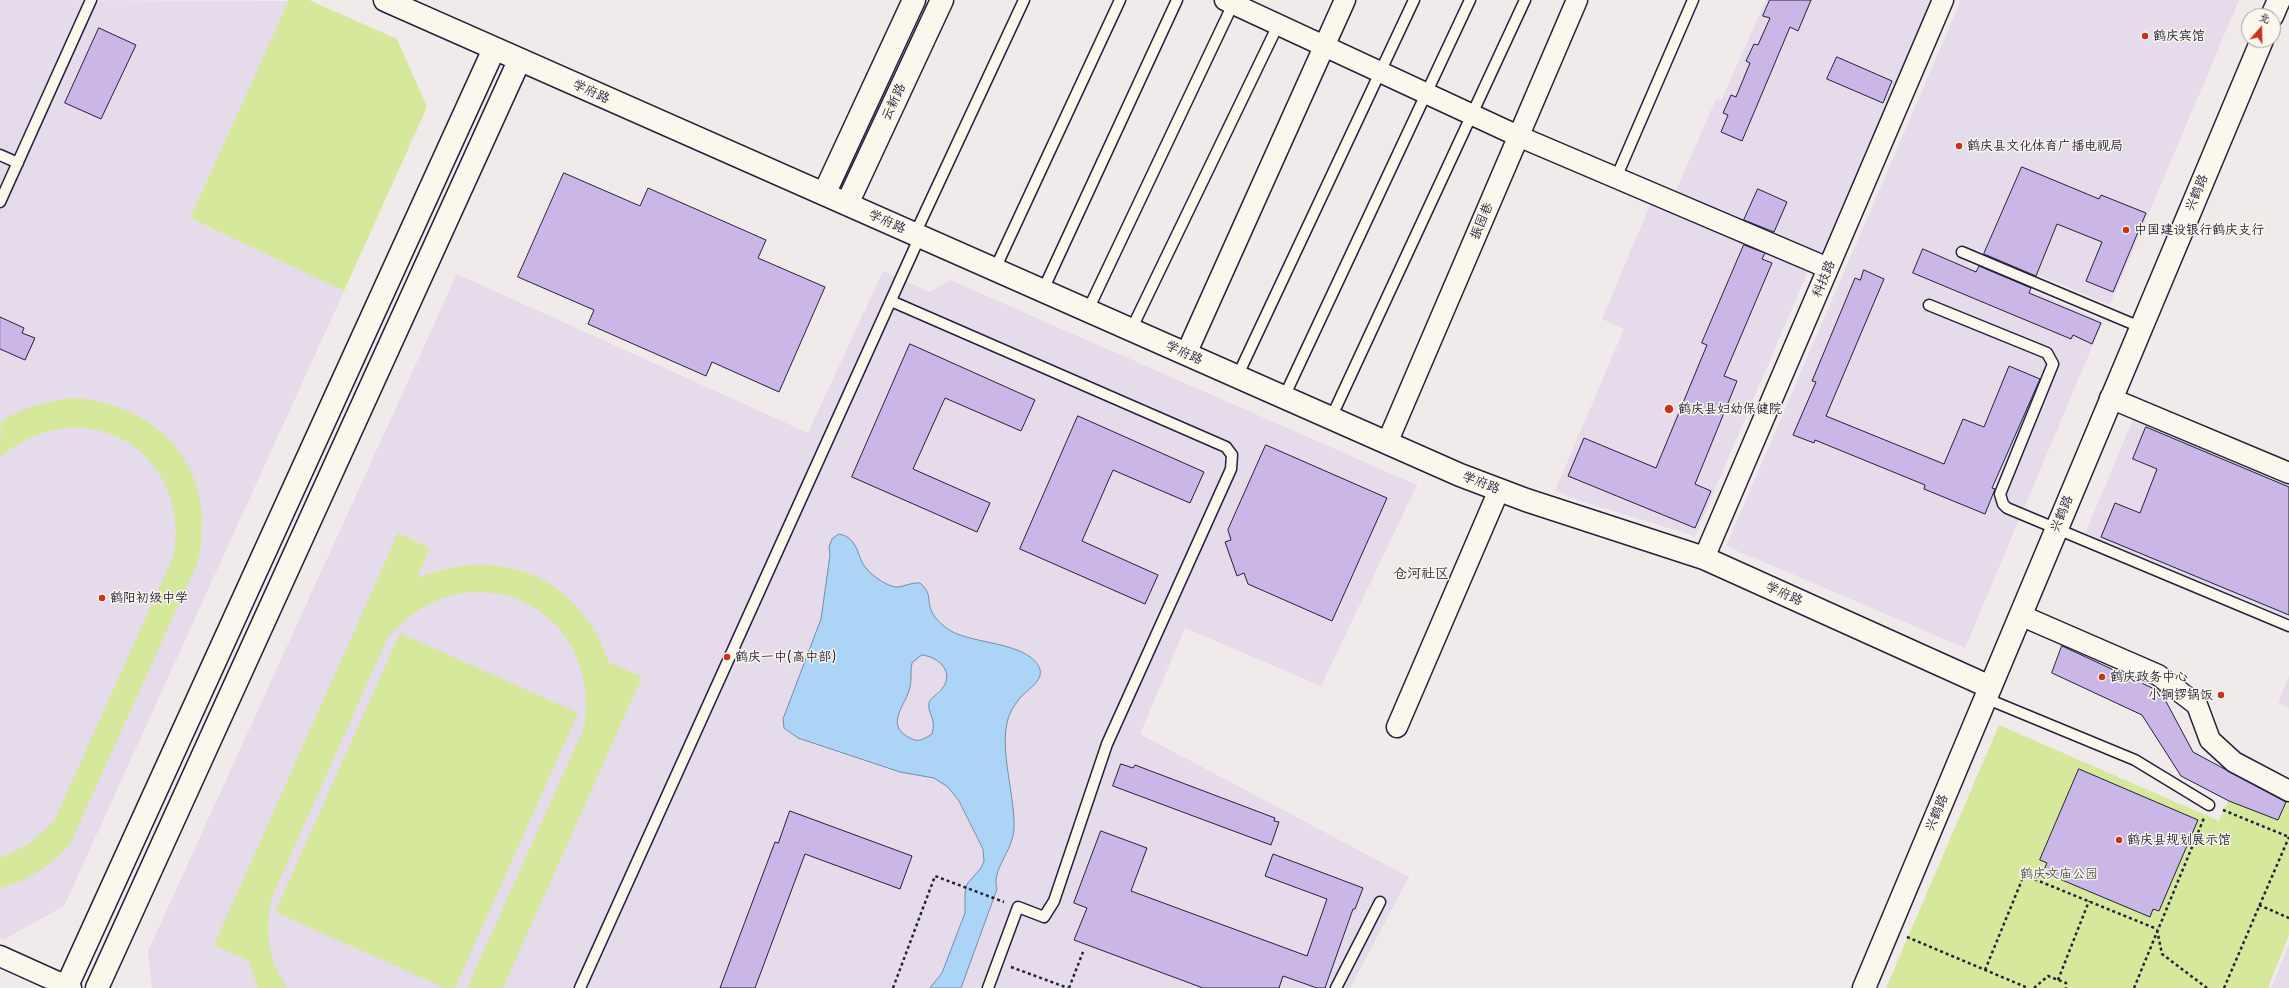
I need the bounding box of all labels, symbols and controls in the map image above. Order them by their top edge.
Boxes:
text: 北 [2257,7,2273,27]
north arrow [2241,8,2281,48]
place label: 鹤庆宾馆 [2153,28,2205,44]
marker: 鹤庆宾馆 [2140,31,2150,41]
street label: 学府路 [570,77,612,107]
street label: 云新路 [879,81,909,123]
place label: 鹤庆县文化体育广播电视局 [1967,138,2123,154]
marker: 鹤庆县文化体育广播电视局 [1954,141,1964,151]
street label: 兴鹤路 [2182,172,2212,214]
street label: 振园巷 [1467,200,1497,242]
street label: 学府路 [866,207,908,237]
place label: 中国建设银行鹤庆支行 [2134,222,2264,238]
marker: 中国建设银行鹤庆支行 [2121,225,2131,235]
street label: 科技路 [1809,258,1839,300]
street label: 学府路 [1163,338,1205,368]
place label: 鹤庆县妇幼保健院 [1678,401,1782,417]
marker: 鹤庆县妇幼保健院 [1663,403,1675,415]
street label: 学府路 [1460,469,1502,497]
street label: 兴鹤路 [2047,493,2077,535]
district label: 仓河社区 [1393,566,1449,582]
street label: 学府路 [1763,579,1805,609]
place label: 鹤阳初级中学 [110,590,188,606]
marker: 鹤阳初级中学 [97,593,107,603]
place label: 鹤庆一中(高中部) [735,649,836,665]
marker: 鹤庆一中(高中部) [722,652,732,662]
place label: 鹤庆政务中心 [2110,669,2188,685]
marker: 鹤庆政务中心 [2097,672,2107,682]
place label: 小铜锣锅饭 [2148,687,2213,703]
marker: 小铜锣锅饭 [2216,690,2226,700]
street label: 兴鹤路 [1922,792,1952,834]
place label: 鹤庆县规划展示馆 [2127,832,2231,848]
marker: 鹤庆县规划展示馆 [2114,835,2124,845]
park label: 鹤庆文庙公园 [2020,866,2098,882]

